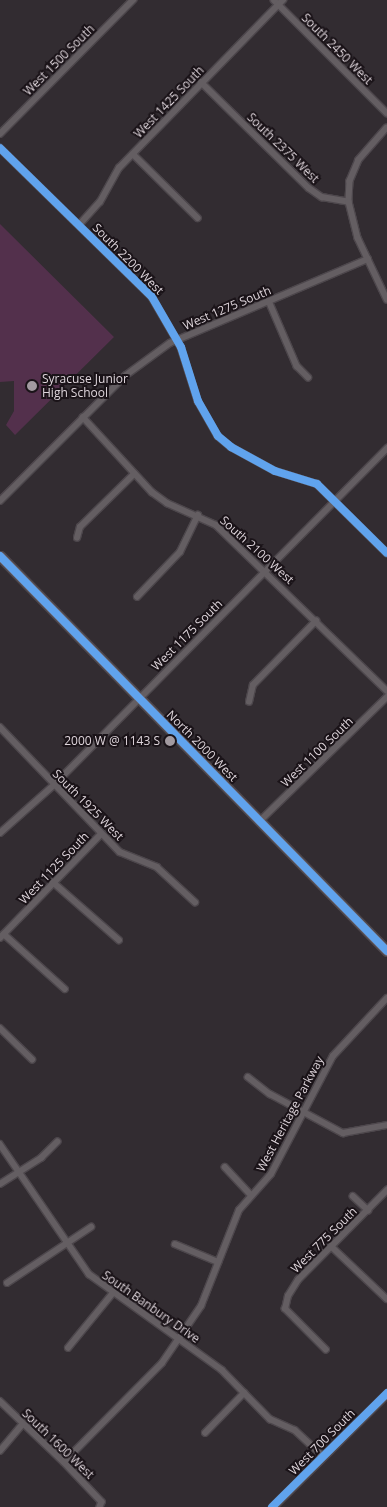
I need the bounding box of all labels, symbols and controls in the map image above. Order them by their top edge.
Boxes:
street label: South 2450 West [299,11,375,87]
street label: West 1500 South [21,22,97,98]
street label: West 1425 South [131,63,207,141]
street label: South 2375 West [244,110,322,186]
street label: South 2200 West [90,221,166,297]
street label: West 1275 South [181,283,273,333]
place label: Syracuse Junior High School [42,372,128,400]
marker: Syracuse Junior High School [26,380,38,392]
street label: South 2100 West [217,513,297,587]
street label: West 1175 South [149,597,225,673]
street label: North 2000 West [164,708,240,784]
street label: West 1100 South [278,714,356,790]
place label: 2000 W @ 1143 S [64,734,160,748]
marker: 2000 W @ 1143 S [164,735,176,747]
street label: South 1925 West [50,767,126,843]
street label: West 1125 South [16,829,92,907]
street label: West Heritage Parkway [253,1054,327,1174]
street label: West 775 South [288,1204,360,1276]
street label: South Banbury Drive [99,1268,203,1346]
street label: South 1600 West [19,1406,97,1482]
street label: West 700 South [286,1406,358,1478]

